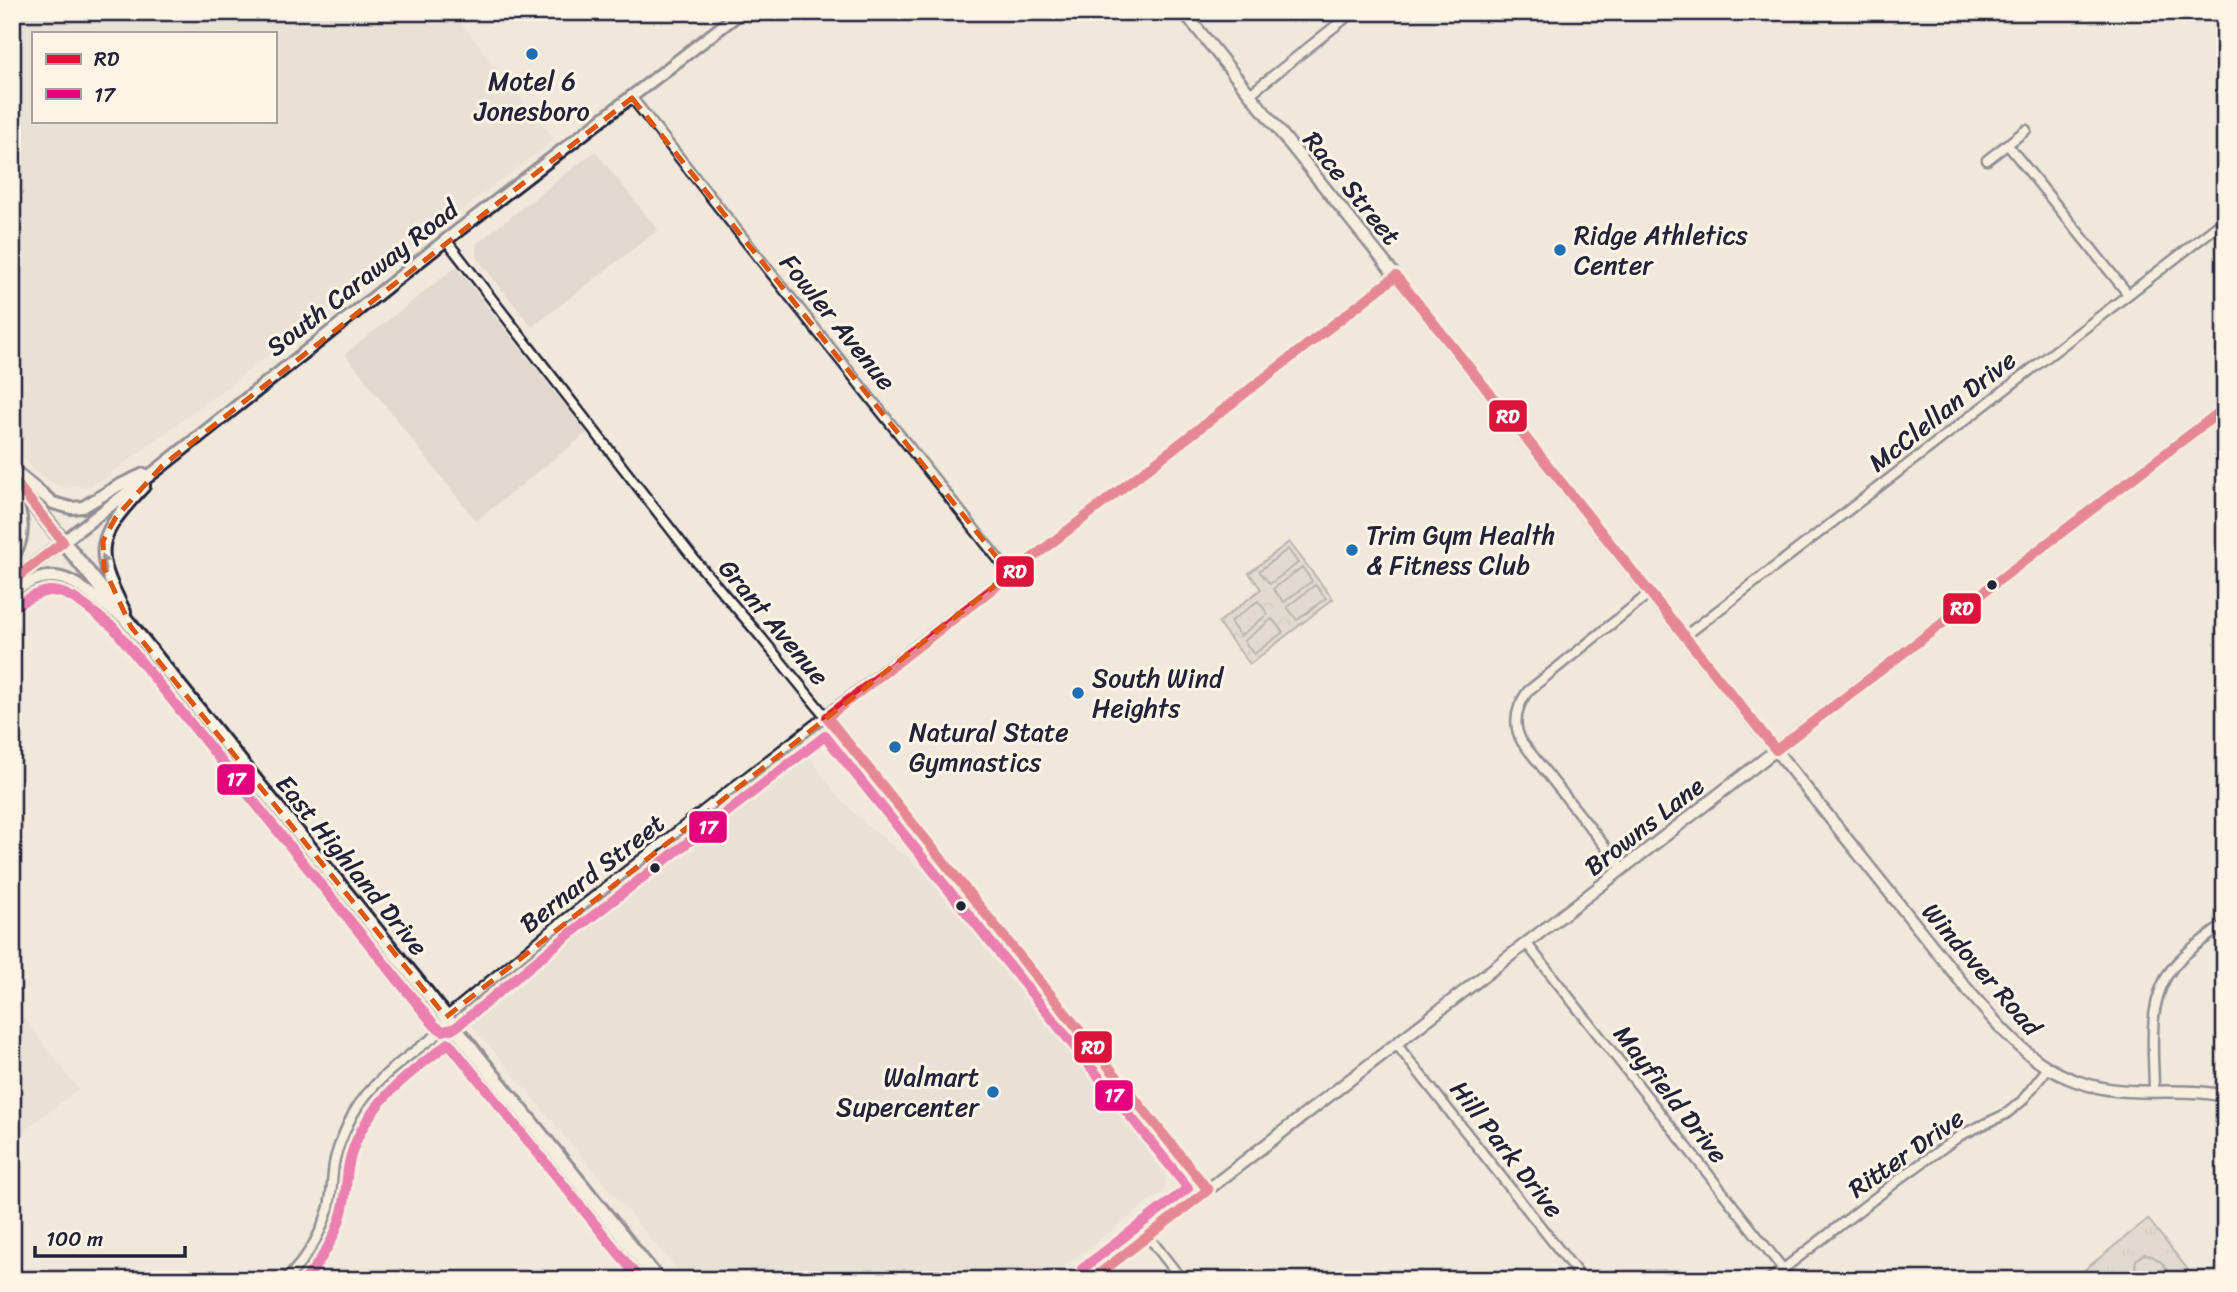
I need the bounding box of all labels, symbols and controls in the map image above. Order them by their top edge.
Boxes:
legend [32,32,276,122]
text: RD [94,40,120,78]
marker: Motel 6 Jonesboro [524,46,540,62]
place label: Motel 6 Jonesboro [473,58,590,134]
text: 17 [94,76,117,114]
street label: Race Street [1291,120,1413,256]
street label: South Caraway Road [255,186,471,368]
place label: Ridge Athletics Center [1574,212,1748,288]
marker: Ridge Athletics Center [1552,242,1568,258]
street label: Fowler Avenue [768,243,908,401]
street label: McClellan Drive [1857,338,2027,484]
line badge: RD [1488,399,1528,433]
text: RD [1496,400,1520,433]
place label: Trim Gym Health & Fitness Club [1366,512,1555,588]
marker: Trim Gym Health & Fitness Club [1344,542,1360,558]
street label: Grant Avenue [707,548,841,696]
one-way arrow [99,553,110,575]
line badge: RD [995,555,1035,588]
text: RD [1003,555,1027,588]
unlabelled marker [1985,578,1999,592]
line badge: RD [1942,592,1982,625]
text: RD [1950,592,1974,625]
place label: South Wind Heights [1092,655,1225,731]
marker: South Wind Heights [1070,685,1086,701]
place label: Natural State Gymnastics [909,709,1069,785]
marker: Natural State Gymnastics [887,739,903,755]
line badge: 17 [216,763,256,796]
text: 17 [226,763,248,796]
street label: East Highland Drive [264,764,440,966]
street label: Browns Lane [1574,764,1715,888]
street label: Bernard Street [509,801,675,945]
line badge: 17 [688,810,728,844]
text: 17 [698,811,720,844]
unlabelled marker [648,861,662,875]
street label: Windover Road [1910,891,2055,1048]
unlabelled marker [954,899,968,913]
street label: Mayfield Drive [1601,1014,1741,1174]
line badge: RD [1073,1030,1113,1064]
text: RD [1081,1031,1105,1064]
place label: Walmart Supercenter [836,1054,980,1130]
street label: Hill Park Drive [1438,1070,1576,1228]
line badge: 17 [1094,1079,1134,1112]
text: 17 [1104,1079,1126,1112]
marker: Walmart Supercenter [985,1084,1001,1100]
street label: Ritter Drive [1838,1096,1974,1210]
scale bar [35,1215,186,1259]
text: 100 m [46,1220,103,1258]

